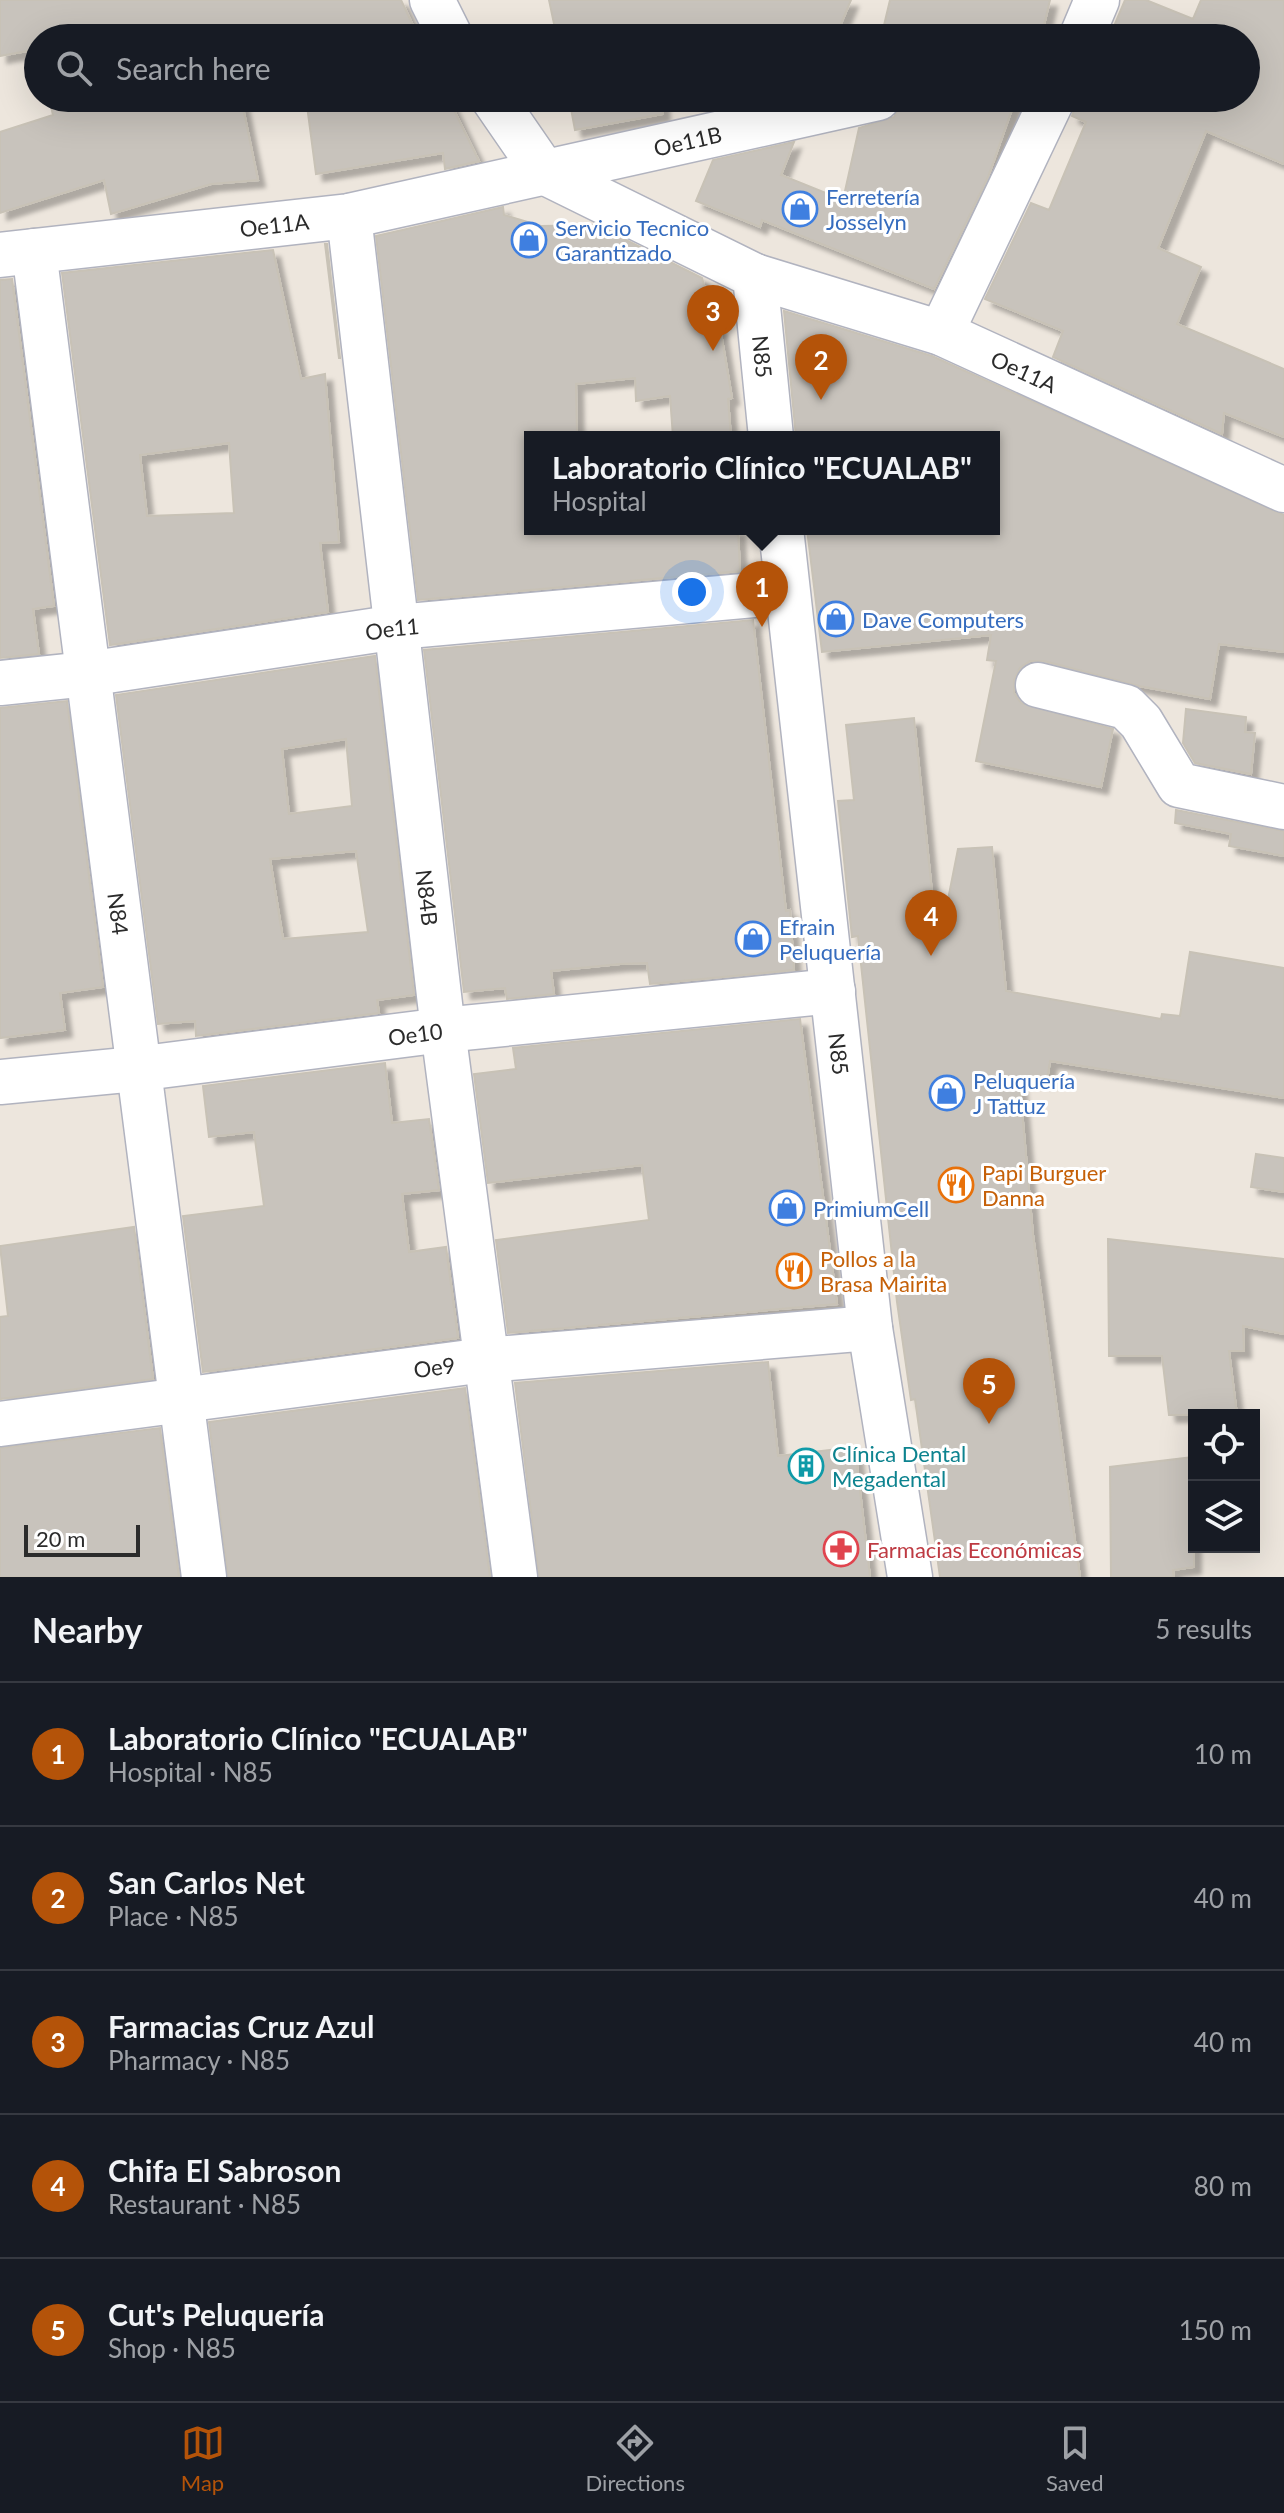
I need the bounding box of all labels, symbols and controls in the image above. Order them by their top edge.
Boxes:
search box [24,24,1260,112]
icon: search [52,46,96,90]
text: Search here [116,50,271,86]
street label: Oe11B [651,120,724,161]
place label: Ferretería Josselyn [826,183,920,235]
shop icon: Ferretería Josselyn [781,190,819,228]
street label: Oe11A [238,207,310,242]
place label: Servicio Tecnico Garantizado [555,214,709,266]
shop icon: Servicio Tecnico Garantizado [510,221,548,259]
pin: 3 [687,285,739,351]
street label: N85 [747,334,779,379]
pin: 2 [795,334,847,400]
street label: Oe11A [987,344,1061,398]
popup [524,431,1000,535]
text: Laboratorio Clínico "ECUALAB" [552,449,972,485]
text: Hospital [552,485,647,517]
pin: 1 [736,561,788,627]
your location [672,572,712,612]
shop icon: Dave Computers [817,600,855,638]
place label: Dave Computers [862,606,1024,633]
street label: Oe11 [363,612,420,645]
street label: N84B [411,868,444,927]
pin: 4 [905,890,957,956]
street label: N84 [103,891,135,937]
place label: Efrain Peluquería [779,913,881,965]
shop icon: Efrain Peluquería [734,920,772,958]
street label: Oe10 [386,1017,444,1050]
street label: N85 [824,1031,855,1076]
place label: Peluquería J Tattuz [973,1067,1075,1119]
shop icon: Peluquería J Tattuz [928,1074,966,1112]
place label: Papi Burguer Danna [982,1159,1106,1211]
restaurant icon: Papi Burguer Danna [937,1166,975,1204]
shop icon: PrimiumCell [768,1189,806,1227]
place label: PrimiumCell [813,1195,929,1222]
place label: Pollos a la Brasa Mairita [820,1245,947,1297]
restaurant icon: Pollos a la Brasa Mairita [775,1252,813,1290]
street label: Oe9 [412,1351,457,1383]
pin: 5 [963,1358,1015,1424]
map controls [1188,1409,1260,1553]
button: locate [1188,1409,1260,1481]
place label: Clínica Dental Megadental [832,1440,966,1492]
building icon: Clínica Dental Megadental [787,1447,825,1485]
button: layers [1188,1481,1260,1553]
scale bar [24,1521,140,1557]
text: 20 m [36,1525,85,1552]
pharmacy icon: Farmacias Económicas [822,1530,860,1568]
place label: Farmacias Económicas [867,1536,1082,1563]
text: Nearby [32,1609,143,1650]
text: 5 results [1155,1613,1252,1645]
text: Laboratorio Clínico "ECUALAB" [108,1720,528,1756]
text: 1 [50,1738,66,1770]
text: 10 m [1194,1738,1252,1770]
text: Hospital · N85 [108,1756,273,1788]
text: San Carlos Net [108,1864,305,1900]
text: 2 [50,1882,66,1914]
text: 40 m [1194,1882,1252,1914]
text: Place · N85 [108,1900,239,1932]
text: Farmacias Cruz Azul [108,2008,374,2044]
text: 3 [50,2026,66,2058]
text: 40 m [1194,2026,1252,2058]
text: Pharmacy · N85 [108,2044,290,2076]
text: Chifa El Sabroson [108,2152,341,2188]
text: 4 [50,2170,66,2202]
text: 80 m [1194,2170,1252,2202]
text: Restaurant · N85 [108,2188,301,2220]
text: Cut's Peluquería [108,2296,324,2332]
text: 5 [50,2314,66,2346]
text: 150 m [1179,2314,1252,2346]
text: Shop · N85 [108,2332,236,2364]
tab: Map [181,2421,225,2496]
tab: Directions [586,2421,685,2496]
tab: Saved [1046,2421,1103,2496]

